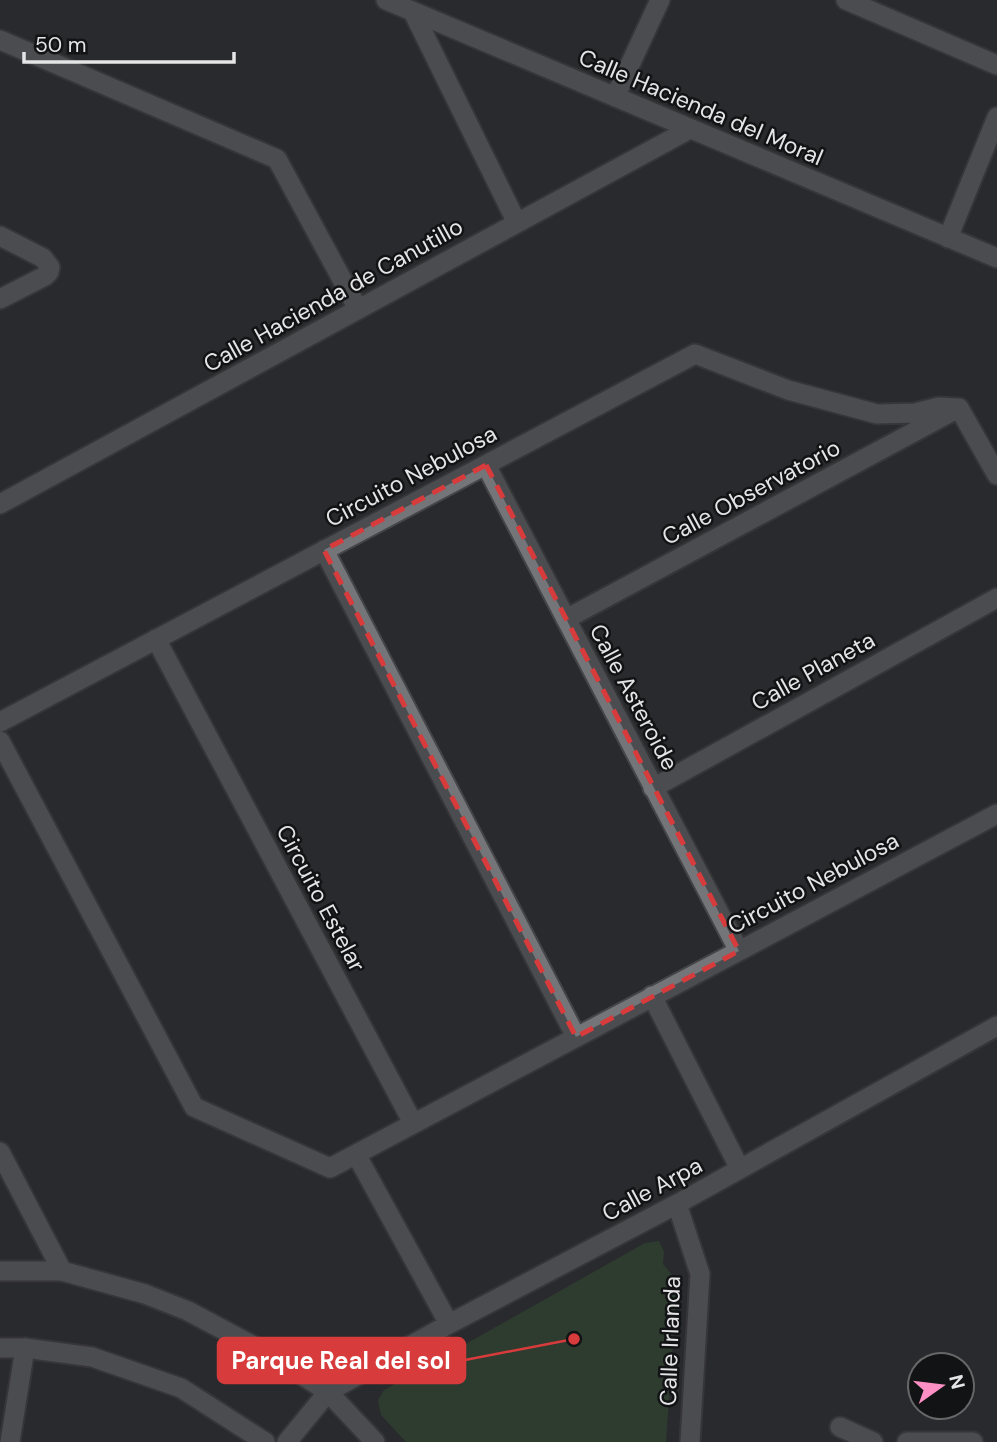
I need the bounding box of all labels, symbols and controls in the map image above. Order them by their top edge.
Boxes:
scale bar [24,21,234,65]
text: 50 m [35,31,86,59]
street label: Calle Hacienda del Moral [574,42,828,172]
street label: Calle Hacienda de Canutillo [198,211,468,379]
street label: Circuito Nebulosa [320,418,502,534]
street label: Calle Observatorio [657,432,845,552]
street label: Calle Asteroide [583,619,685,775]
street label: Calle Planeta [746,625,880,717]
street label: Circuito Estelar [270,819,372,977]
street label: Circuito Nebulosa [722,825,904,941]
street label: Calle Arpa [597,1150,707,1228]
street label: Calle Irlanda [653,1275,687,1407]
callout: Parque Real del sol [218,1338,465,1383]
text: Parque Real del sol [231,1345,451,1376]
north arrow [906,1351,976,1421]
text: N [943,1372,971,1392]

